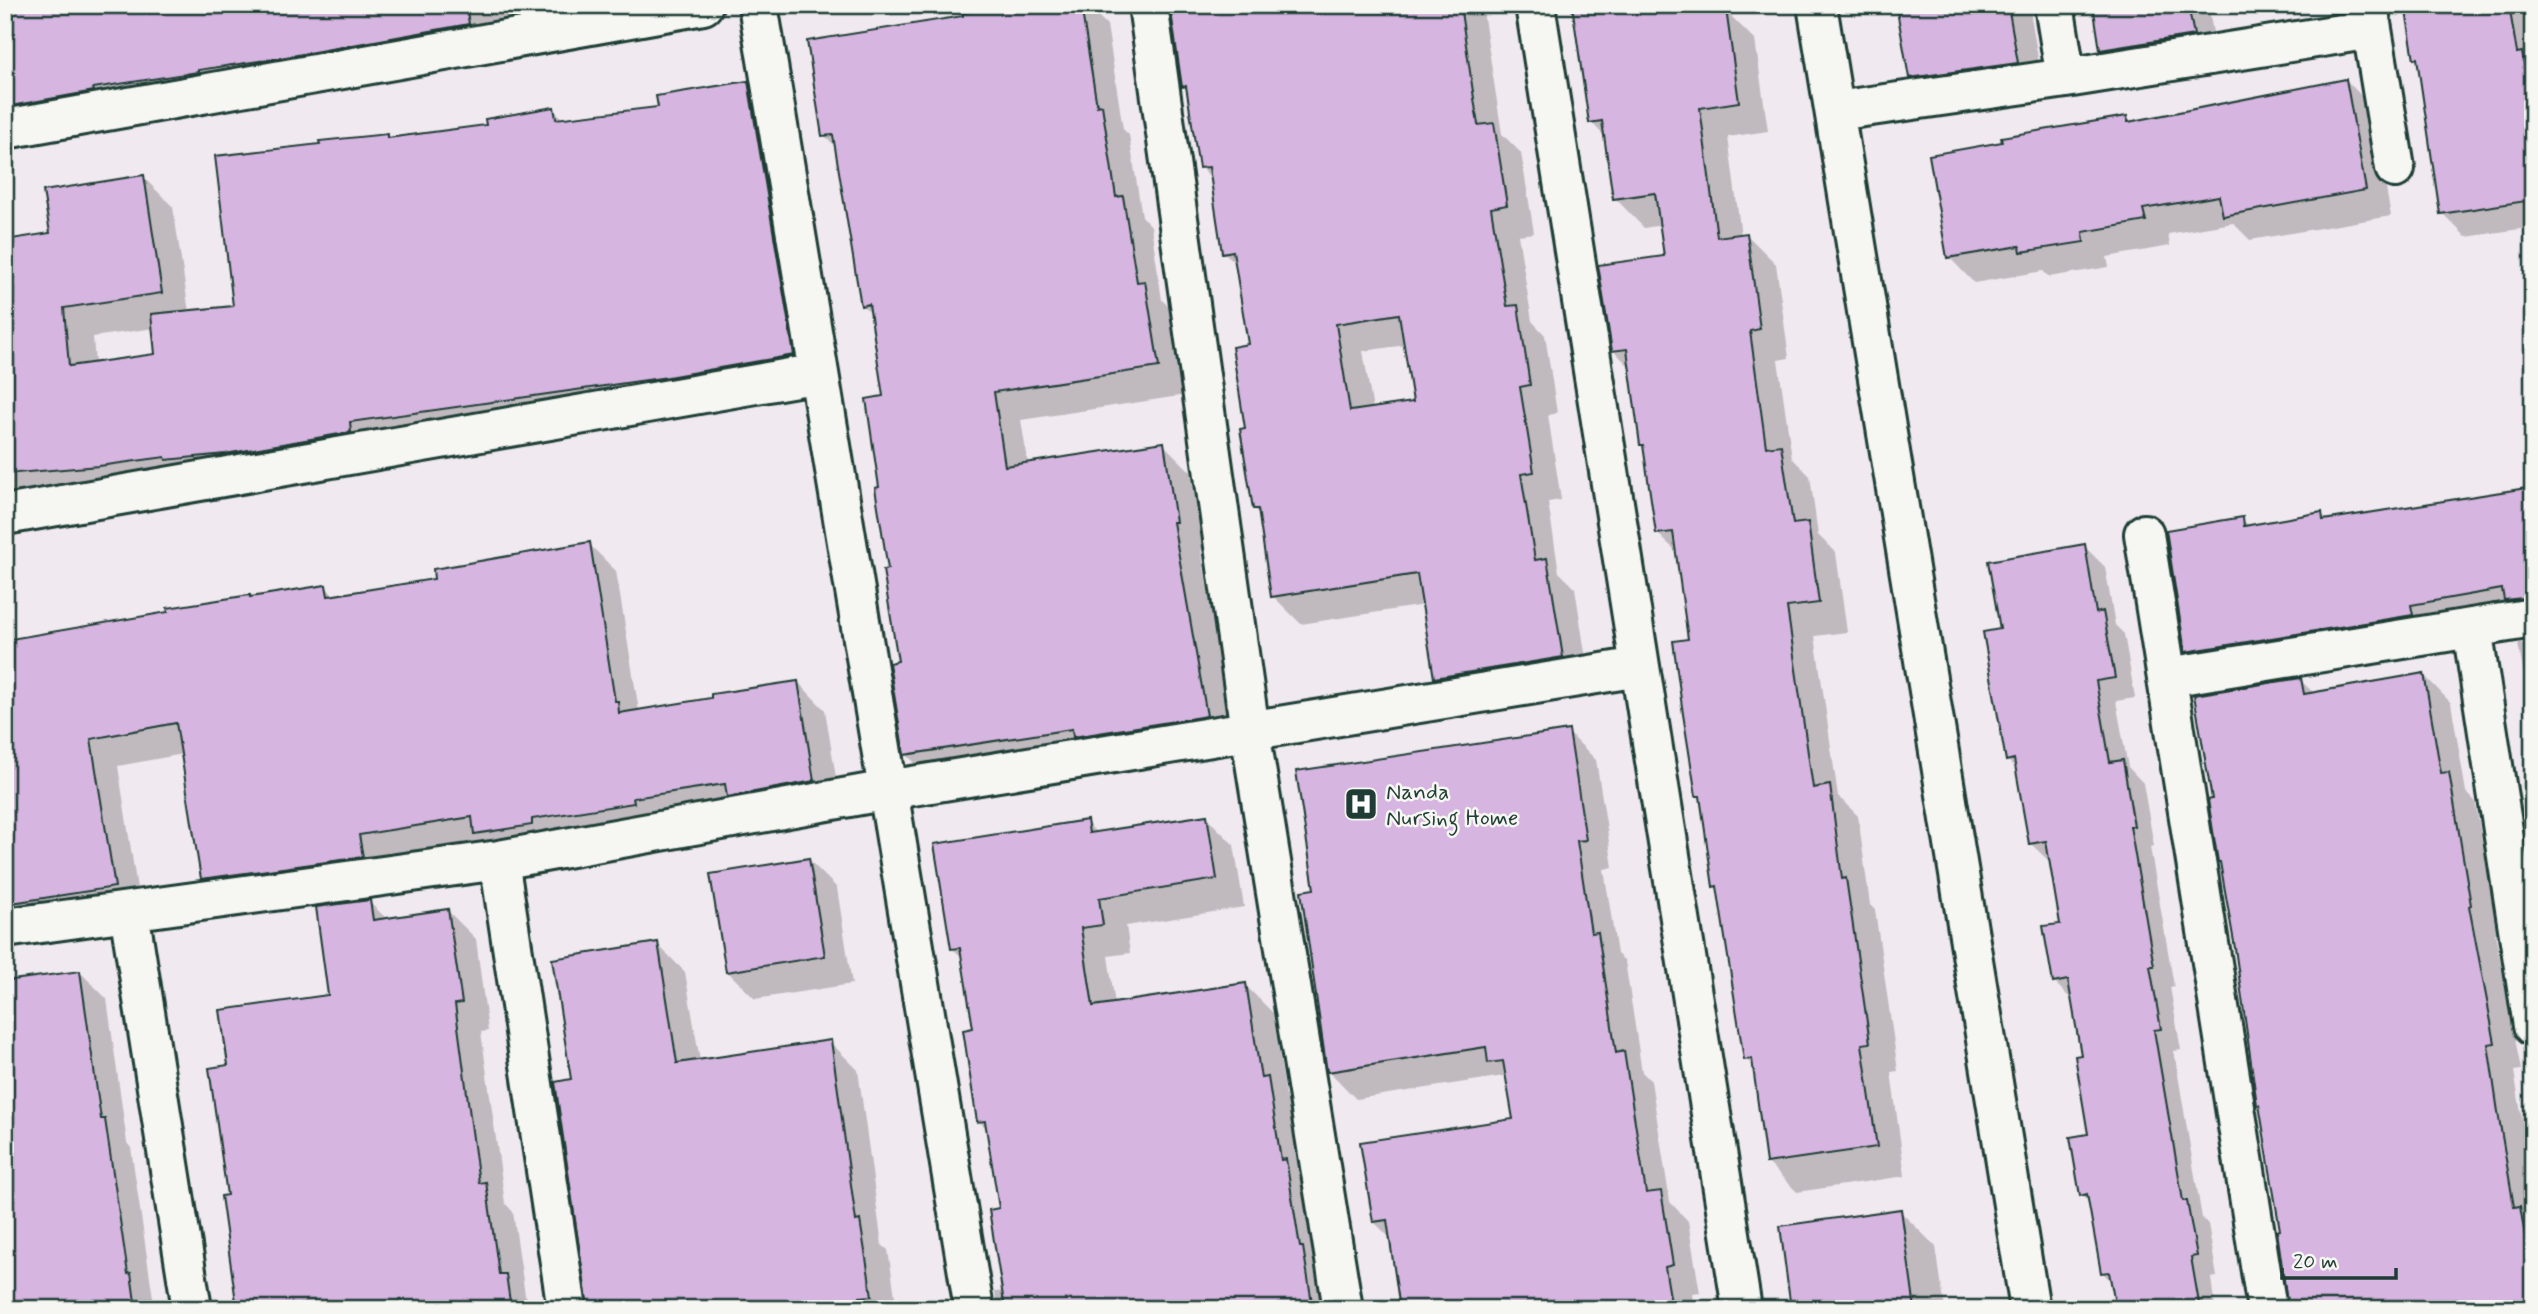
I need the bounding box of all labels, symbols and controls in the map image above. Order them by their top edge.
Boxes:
place label: Nanda Nursing Home [1386,778,1518,836]
hospital icon: Nanda Nursing Home [1342,785,1380,823]
scale bar [2282,1237,2396,1281]
text: 20 m [2293,1248,2338,1276]

